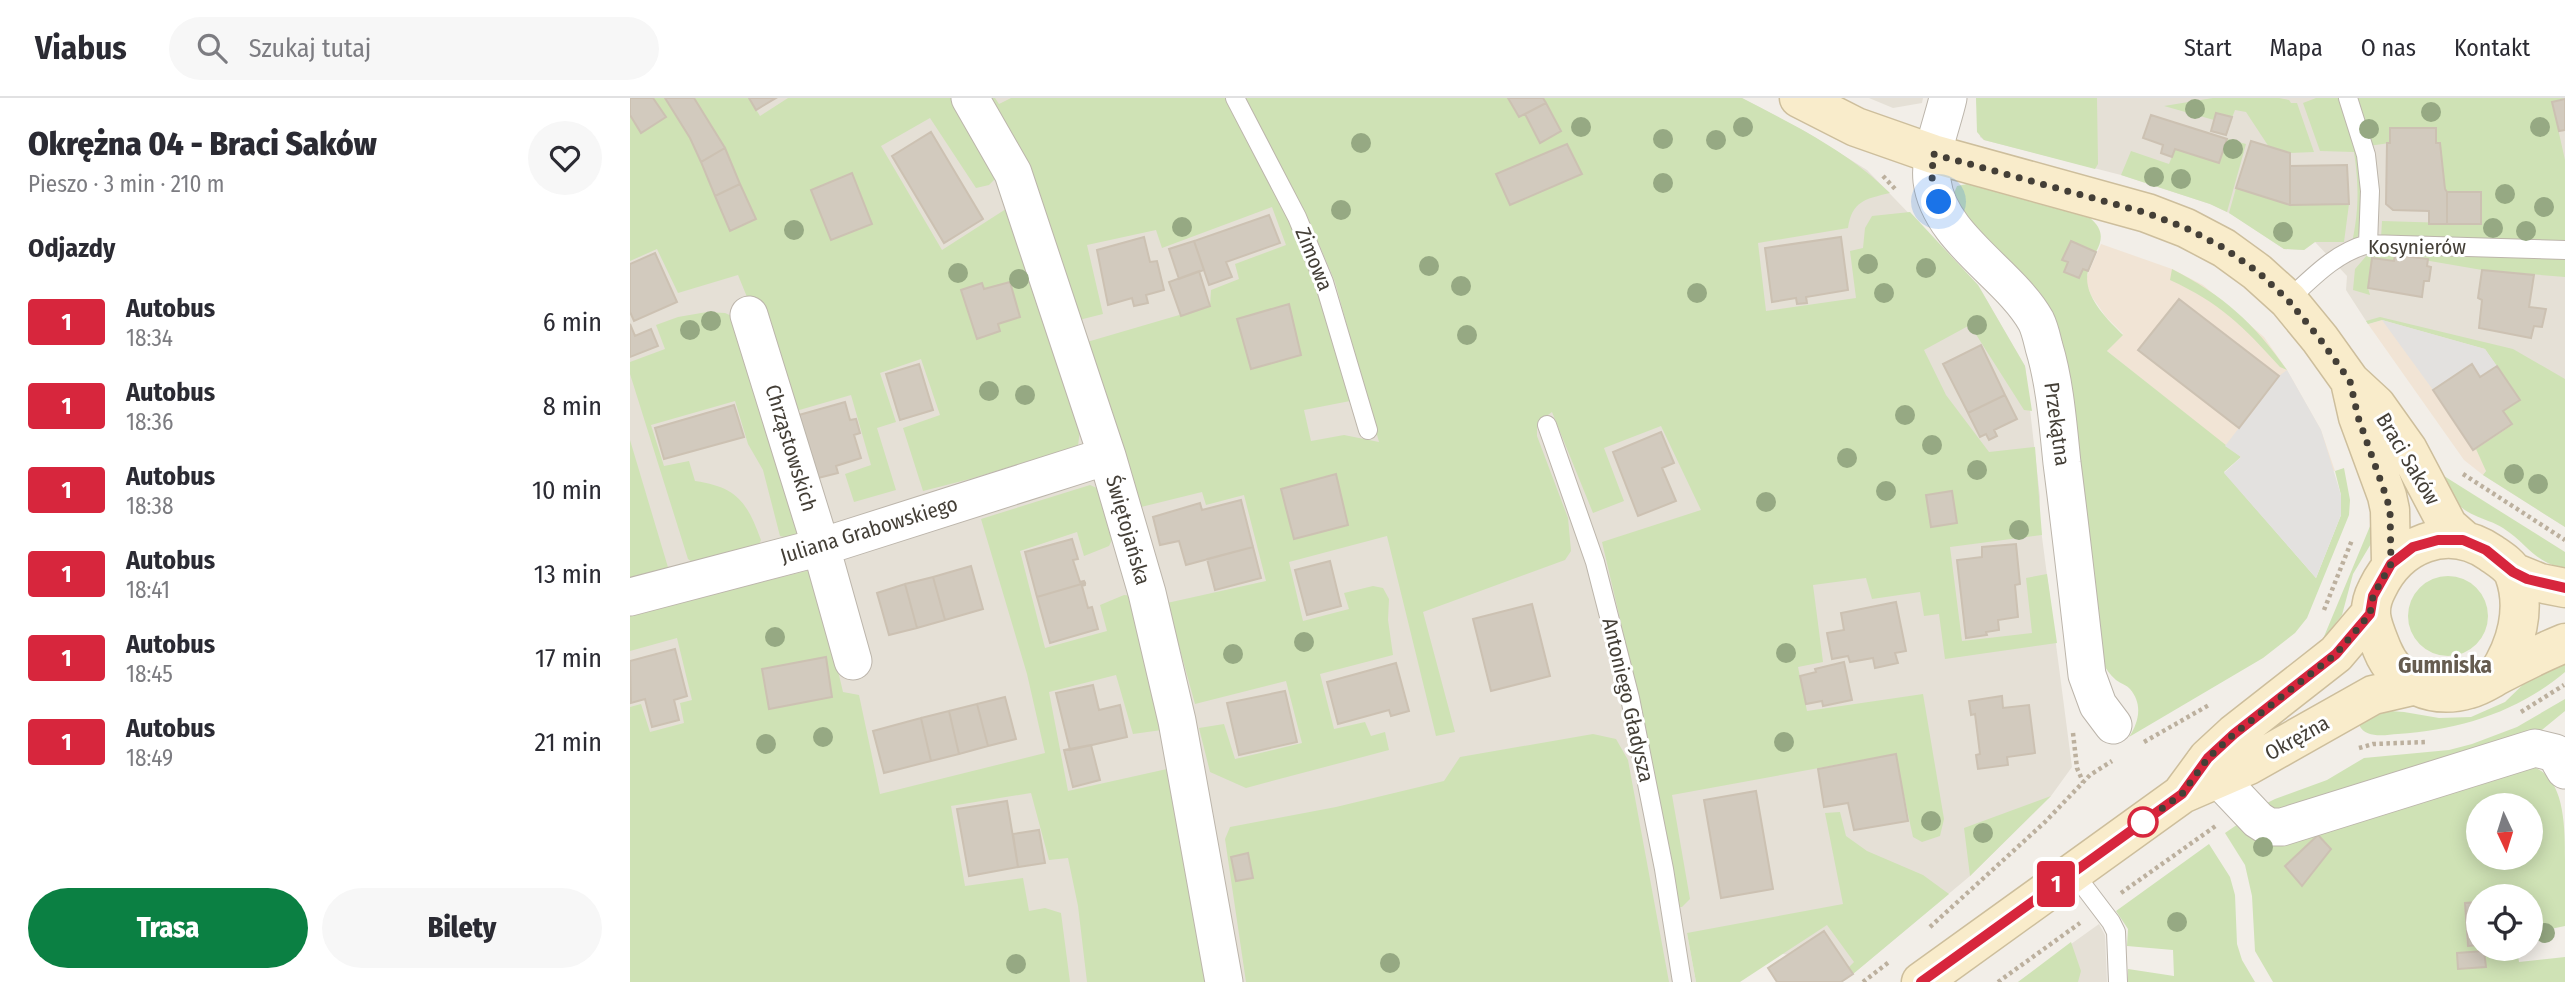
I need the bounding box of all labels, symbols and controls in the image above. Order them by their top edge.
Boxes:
search box [169,17,659,80]
text: Viabus [35,28,127,68]
icon: search [193,29,231,67]
text: Szukaj tutaj [249,33,371,64]
text: Start [2184,34,2232,62]
text: Mapa [2270,34,2323,62]
text: O nas [2361,34,2416,62]
text: Kontakt [2454,34,2530,62]
button: heart [528,121,602,195]
text: Okrężna 04 - Braci Saków [28,124,377,164]
text: Pieszo · 3 min · 210 m [28,170,224,198]
your location [1921,184,1956,219]
street label: Zimowa [1290,223,1338,295]
text: Odjazdy [28,233,115,264]
street label: Kosynierów [2368,234,2466,260]
text: Autobus [126,293,215,324]
text: 6 min [543,307,602,338]
text: 1 [61,308,72,336]
text: 18:34 [126,324,173,352]
text: Autobus [126,377,215,408]
street label: Przekątna [2038,380,2076,468]
street label: Chrząstowskich [759,381,823,515]
text: 8 min [543,391,602,422]
text: 1 [61,392,72,420]
text: 18:36 [126,408,173,436]
street label: Braci Saków [2370,408,2446,510]
text: Autobus [126,461,215,492]
street label: Świętojańska [1100,472,1156,588]
text: 10 min [532,475,602,506]
text: 1 [61,476,72,504]
street label: Juliana Grabowskiego [777,491,961,569]
text: 18:38 [126,492,173,520]
text: Autobus [126,545,215,576]
text: 13 min [534,559,602,590]
text: 1 [61,560,72,588]
text: 18:41 [126,576,170,604]
street label: Antoniego Gładysza [1596,615,1660,785]
text: Autobus [126,629,215,660]
text: 17 min [535,643,602,674]
text: 1 [61,644,72,672]
district label: Gumniska [2398,651,2492,679]
text: 18:45 [126,660,173,688]
street label: Okrężna [2260,710,2334,766]
text: Autobus [126,713,215,744]
text: 21 min [535,727,602,758]
text: 1 [61,728,72,756]
text: 18:49 [126,744,173,772]
north arrow [2466,793,2543,870]
map controls [2466,793,2543,961]
unlabelled marker [2128,807,2158,837]
line badge: 1 [2033,861,2079,907]
text: 1 [2051,870,2061,898]
button: locate [2466,884,2543,961]
button: Trasa [28,888,308,968]
button: Bilety [322,888,602,968]

